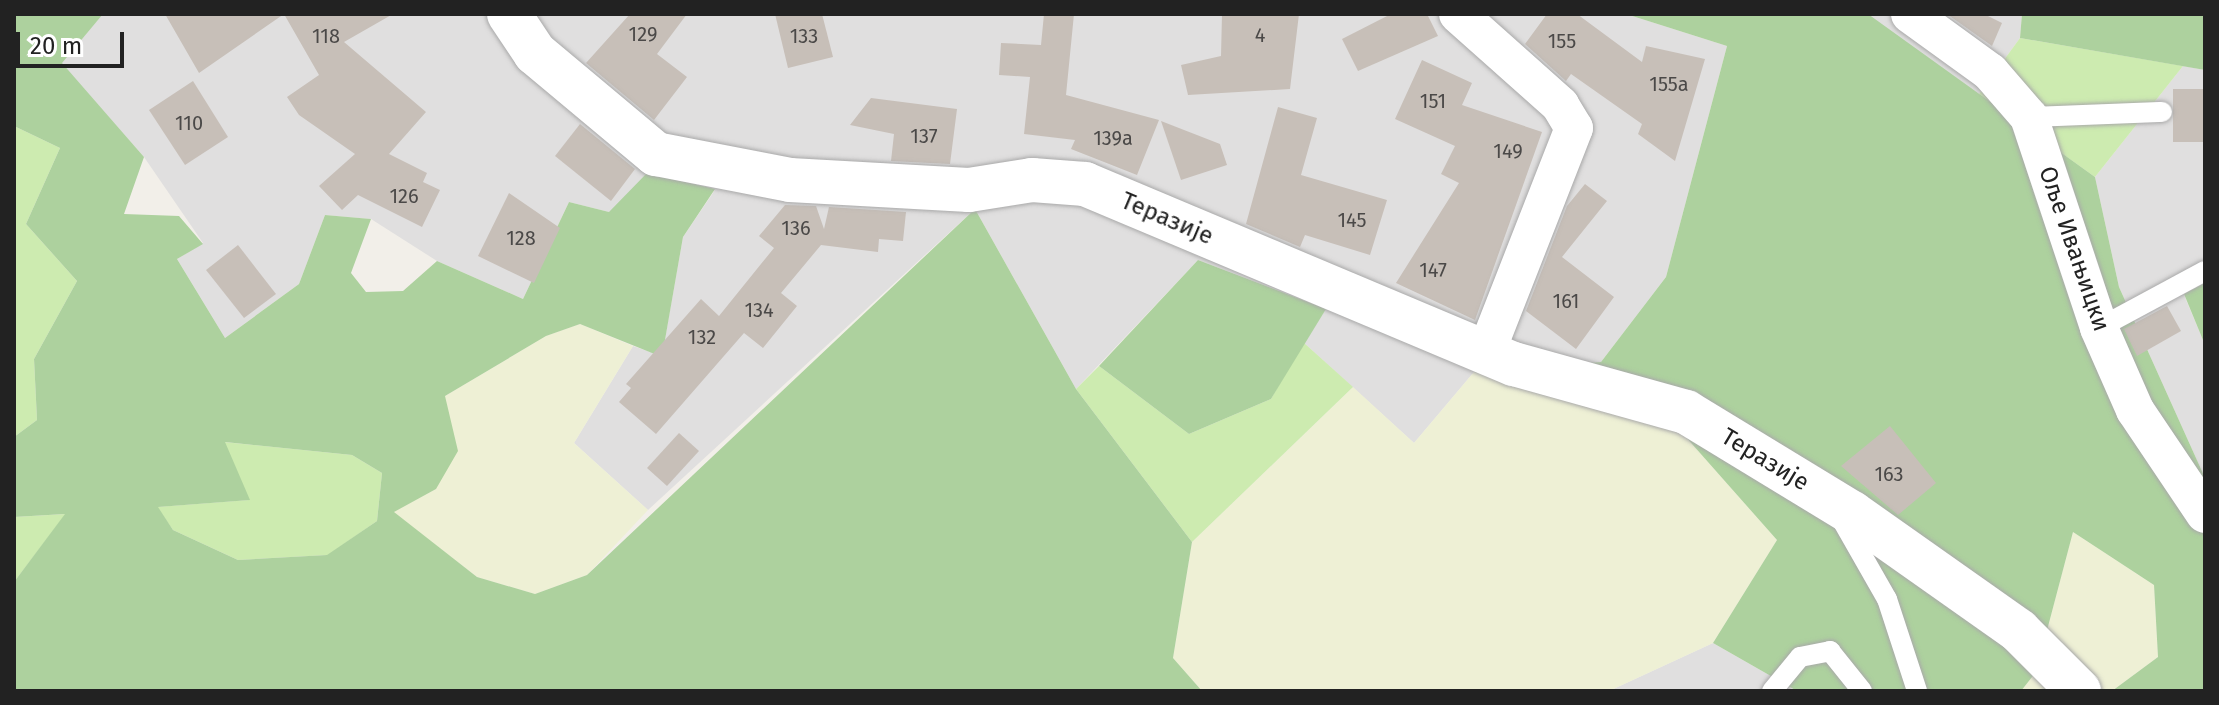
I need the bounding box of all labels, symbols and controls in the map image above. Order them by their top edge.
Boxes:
scale bar [20,16,128,66]
house number: 129 [629,22,657,46]
house number: 4 [1255,23,1265,47]
house number: 118 [312,24,340,48]
house number: 133 [790,24,818,48]
house number: 155 [1548,29,1576,53]
text: 20 m [30,32,82,60]
house number: 155a [1649,72,1689,96]
house number: 151 [1420,89,1446,113]
house number: 110 [175,111,203,135]
house number: 137 [910,124,938,148]
house number: 139a [1093,126,1133,150]
house number: 149 [1493,139,1523,163]
street label: Оље Ивањицки [2032,163,2116,335]
house number: 126 [389,184,419,208]
street label: Теразије [1117,187,1217,251]
house number: 145 [1337,208,1367,232]
house number: 136 [781,216,811,240]
house number: 128 [506,226,536,250]
house number: 147 [1419,258,1447,282]
house number: 161 [1553,289,1579,313]
house number: 134 [744,298,774,322]
house number: 132 [688,325,716,349]
street label: Теразије [1716,423,1814,497]
house number: 163 [1874,462,1904,486]

